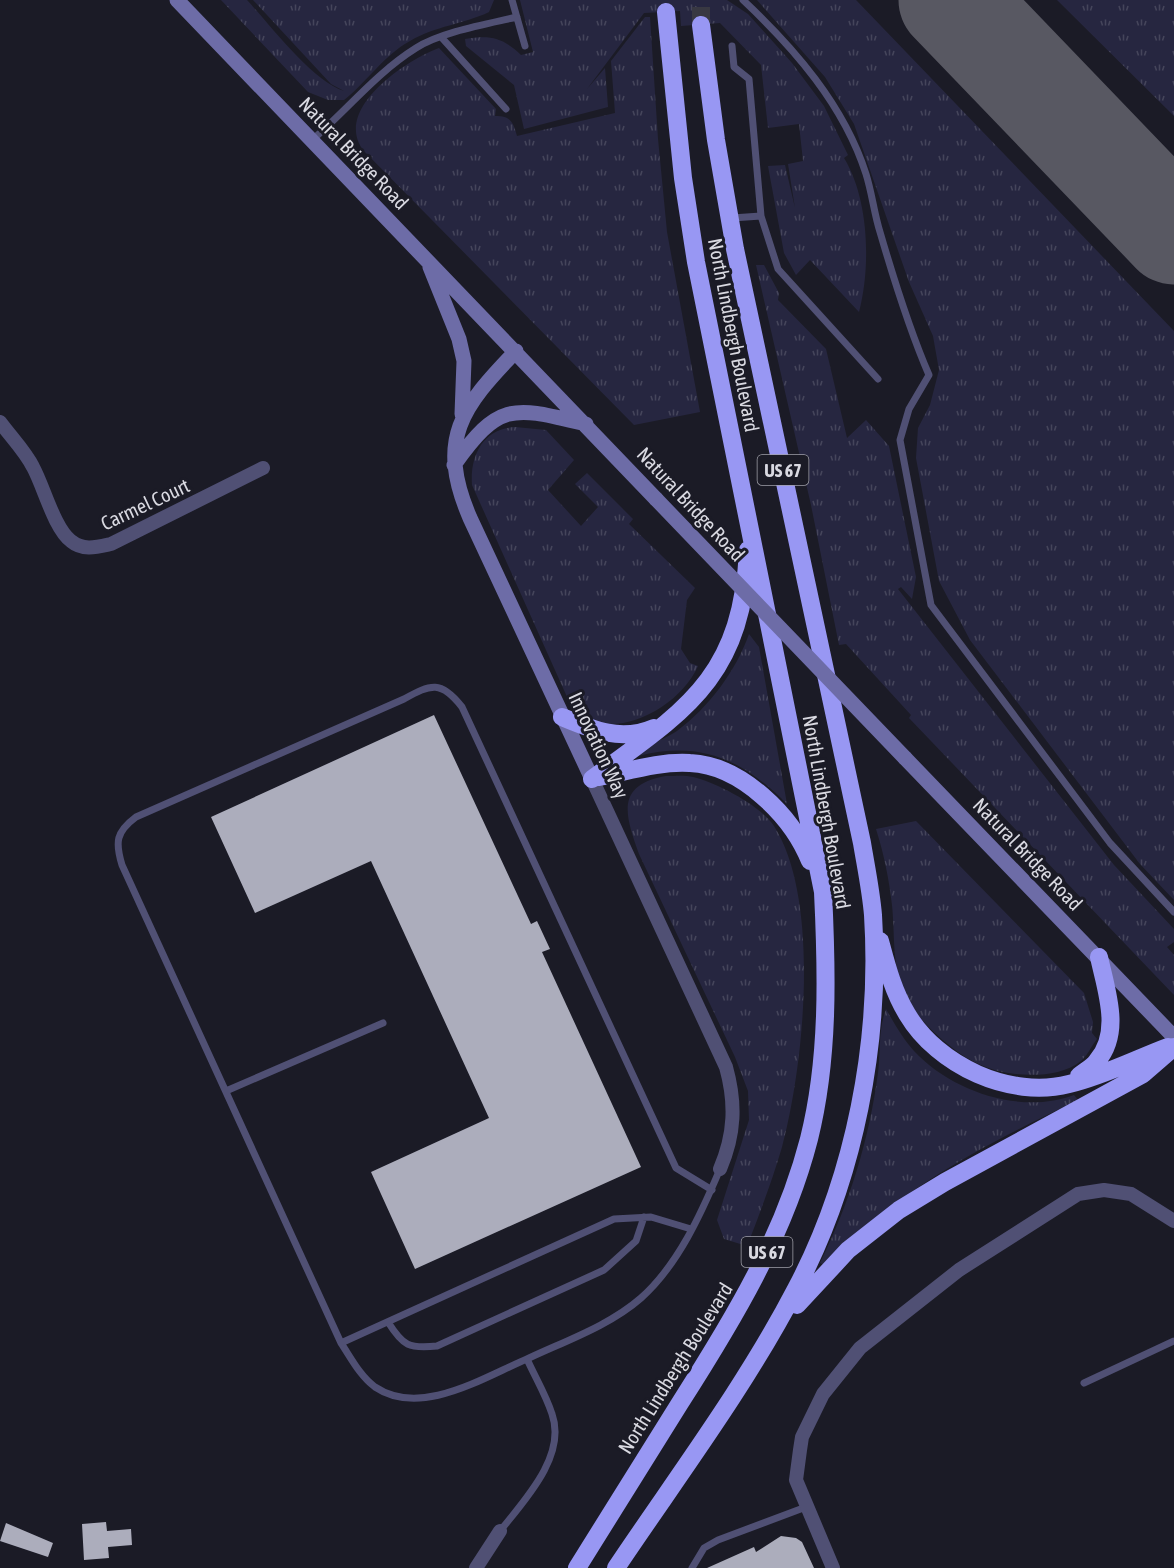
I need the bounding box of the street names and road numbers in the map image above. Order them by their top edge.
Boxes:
street label: Natural Bridge Road [295,92,413,214]
street label: North Lindbergh Boulevard [704,236,764,434]
street label: Natural Bridge Road [632,442,750,566]
road number: US 67 [758,455,808,485]
street label: Carmel Court [97,473,193,535]
street label: Innovation Way [564,688,634,802]
street label: North Lindbergh Boulevard [799,713,855,911]
street label: Natural Bridge Road [969,793,1087,915]
road number: US 67 [742,1237,792,1267]
street label: North Lindbergh Boulevard [613,1278,737,1458]

